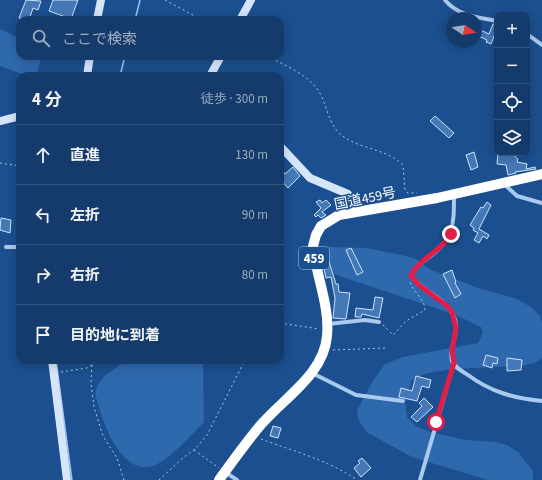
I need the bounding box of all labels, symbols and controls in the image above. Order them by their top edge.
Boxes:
north arrow [446,12,482,48]
map controls [494,12,530,156]
button: + [494,12,530,48]
search box [16,16,284,60]
icon: search [30,27,52,49]
text: ここで検索 [62,29,137,50]
button: − [494,48,530,84]
button: locate [494,84,530,120]
text: 4 分 [32,88,61,112]
text: 徒歩 · 300 m [201,90,268,108]
button: layers [494,120,530,156]
icon: ahead [32,144,54,166]
text: 直進 [70,145,100,166]
text: 130 m [235,146,268,164]
street label: 国道459号 [332,183,398,215]
icon: left [32,204,54,226]
text: 左折 [70,205,100,226]
text: 90 m [242,206,268,224]
route end [442,225,460,243]
road number: 459 [299,247,329,269]
icon: right [32,264,54,286]
text: 右折 [70,265,100,286]
text: 80 m [242,266,268,284]
icon: arrive [32,324,54,346]
text: 目的地に到着 [70,325,160,346]
route start [427,413,445,431]

